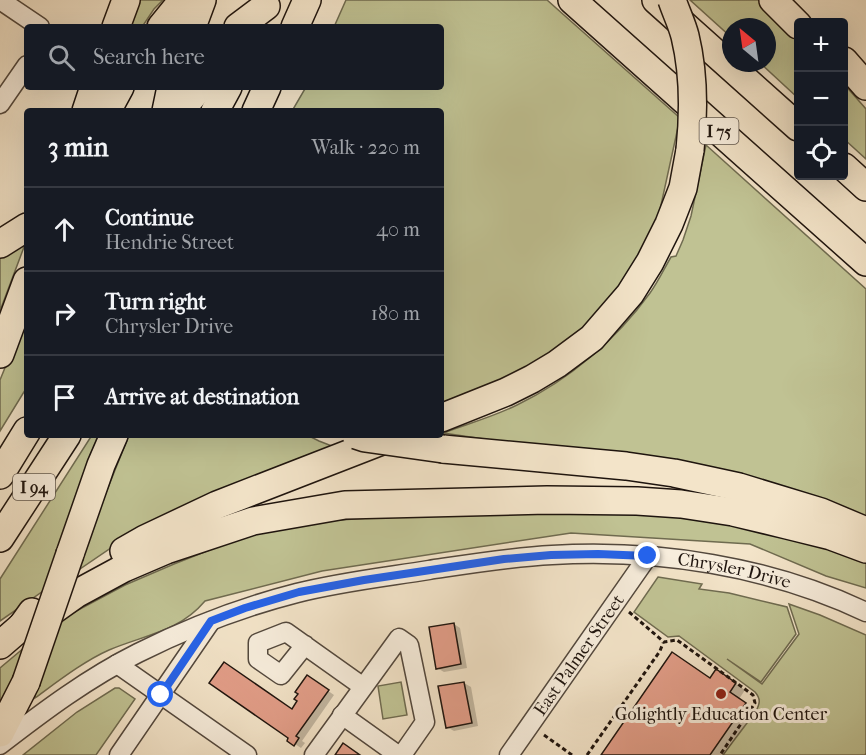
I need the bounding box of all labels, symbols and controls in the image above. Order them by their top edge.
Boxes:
north arrow [722,18,776,72]
map controls [794,18,848,180]
button: + [794,18,848,72]
search box [24,24,444,90]
icon: search [45,41,78,74]
text: Search here [93,44,205,70]
button: − [794,72,848,126]
road number: I 75 [700,118,738,144]
button: locate [794,126,848,180]
text: 3 min [48,132,109,163]
text: Walk · 220 m [312,136,420,159]
text: Continue [105,205,194,231]
icon: ahead [48,213,81,246]
text: 40 m [376,218,420,241]
text: Hendrie Street [105,231,234,254]
text: Turn right [105,289,206,315]
icon: right [48,297,81,330]
text: 180 m [371,302,420,325]
text: Chrysler Drive [105,315,233,338]
icon: arrive [48,381,81,414]
text: Arrive at destination [105,384,299,410]
road number: I 94 [13,474,55,500]
route end [634,542,660,568]
street label: Chrysler Drive [676,549,793,593]
street label: East Palmer Street [530,590,629,720]
route start [147,681,173,707]
marker: Golightly Education Center [714,687,728,701]
place label: Golightly Education Center [615,704,828,725]

